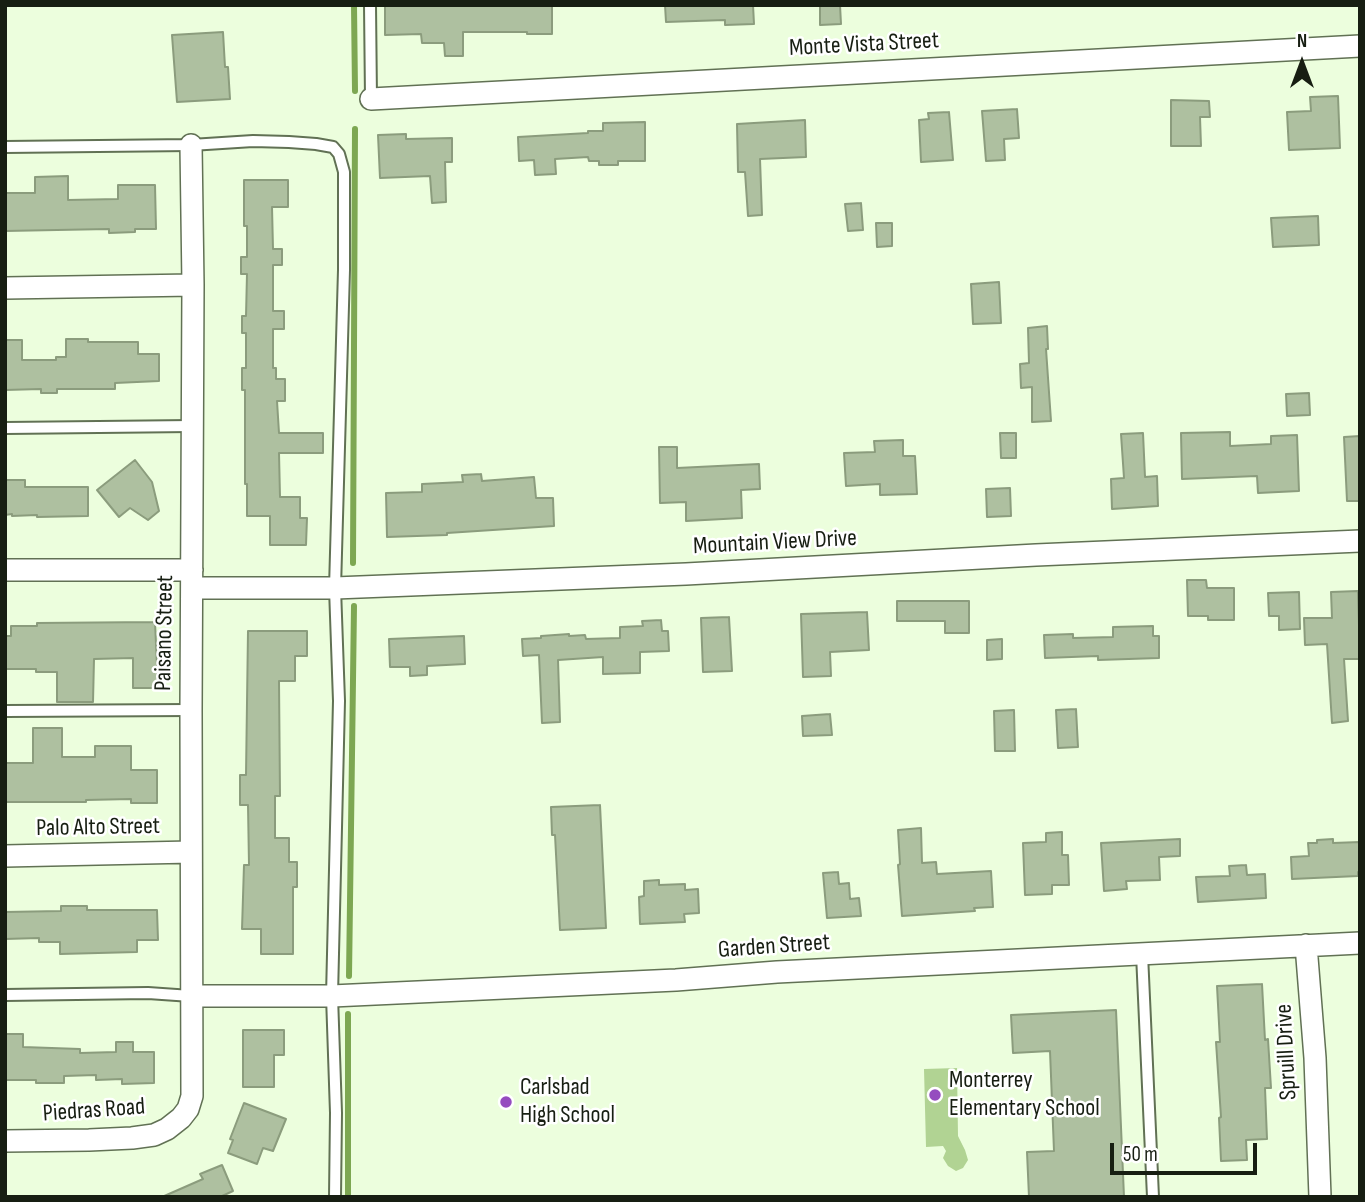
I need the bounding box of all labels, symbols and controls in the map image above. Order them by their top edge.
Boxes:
street label: Monte Vista Street [788,27,940,63]
north arrow [1267,28,1337,98]
text: N [1297,30,1307,53]
street label: Mountain View Drive [693,524,857,562]
street label: Paisano Street [150,575,180,691]
street label: Palo Alto Street [36,813,160,843]
street label: Garden Street [717,929,831,965]
street label: Spruill Drive [1270,1003,1304,1101]
place label: Monterrey Elementary School [949,1067,1100,1123]
place label: Carlsbad High School [520,1074,615,1130]
marker: Monterrey Elementary School [927,1087,943,1103]
street label: Piedras Road [42,1093,146,1129]
marker: Carlsbad High School [498,1094,514,1110]
scale bar [1113,1128,1260,1172]
text: 50 m [1123,1142,1158,1167]

